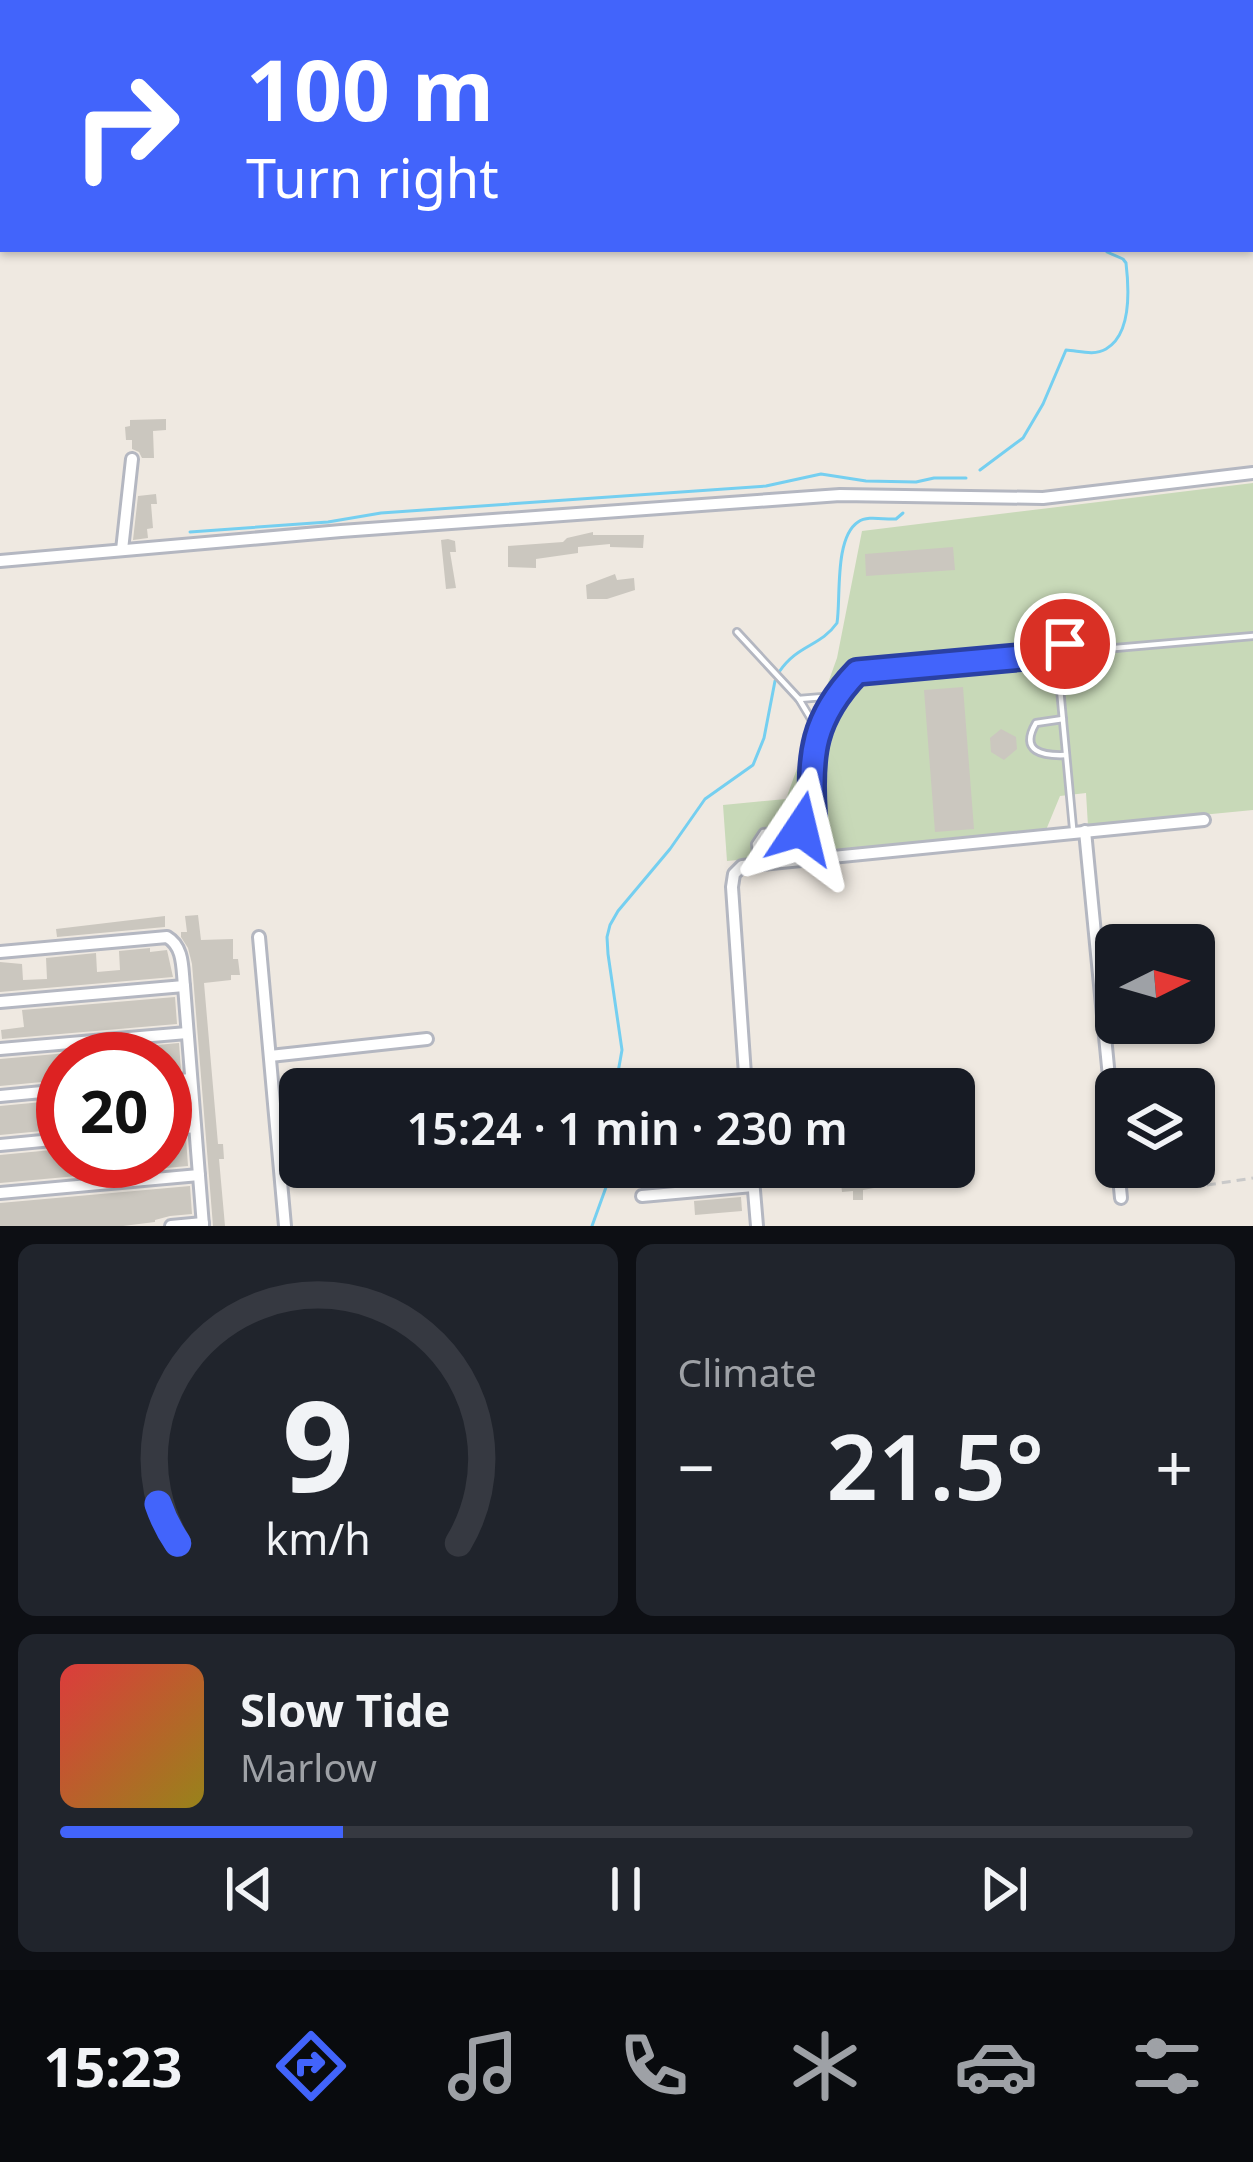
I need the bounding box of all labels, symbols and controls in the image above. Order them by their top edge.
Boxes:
text: 100 m [246,31,494,146]
icon: right [48,48,204,204]
text: Turn right [246,140,499,214]
pin [1014,593,1116,695]
icon: arrive [1032,611,1098,677]
position arrow [738,766,864,892]
north arrow [1095,924,1215,1044]
map controls [1095,924,1215,1188]
speed limit sign: 20 [36,1032,192,1188]
button: layers [1095,1068,1215,1188]
text: 15:24 · 1 min · 230 m [406,1097,848,1158]
text: Climate [678,1345,817,1398]
text: 9 [282,1359,353,1529]
text: 21.5° [826,1404,1044,1526]
text: − [678,1421,715,1511]
text: + [1155,1421,1193,1511]
text: km/h [265,1509,370,1568]
text: Slow Tide [240,1679,450,1740]
text: Marlow [240,1740,377,1793]
icon: previous [216,1856,282,1922]
icon: pause [593,1856,659,1922]
icon: next [971,1856,1037,1922]
icon: directions [269,2024,353,2108]
icon: music [441,2024,525,2108]
icon: phone [612,2024,696,2108]
icon: climate [783,2024,867,2108]
icon: car [954,2024,1038,2108]
icon: filters [1125,2024,1209,2108]
text: 15:23 [44,2029,182,2103]

